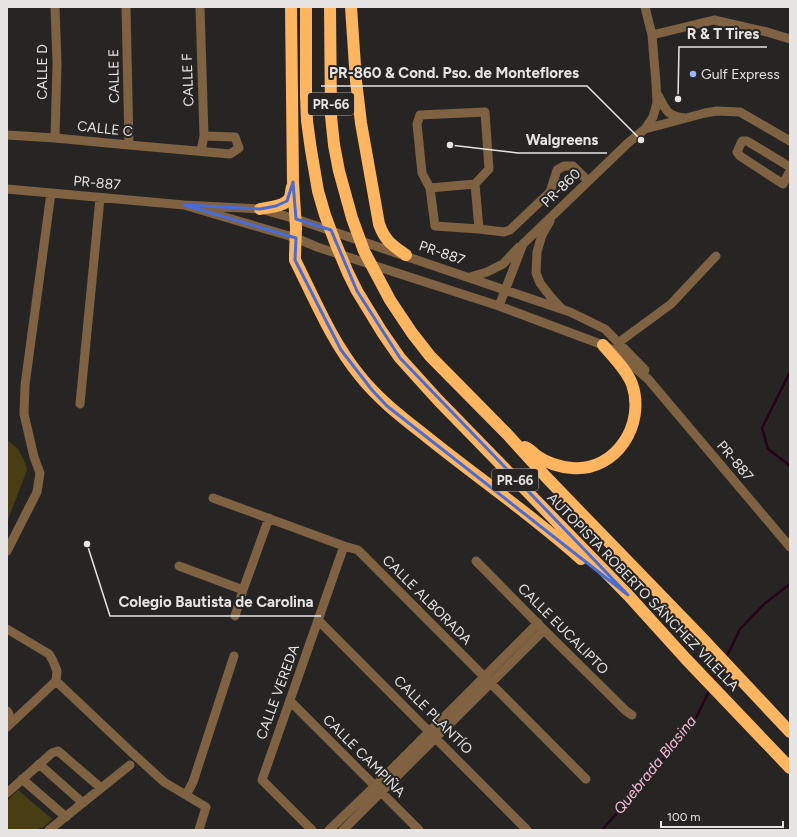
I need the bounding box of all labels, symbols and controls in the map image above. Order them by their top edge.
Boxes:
callout: R & T Tires [679,20,767,47]
text: R & T Tires [687,25,759,43]
street label: CALLE D [34,44,51,100]
street label: CALLE E [105,49,123,103]
street label: CALLE F [179,53,197,107]
callout: PR-860 & Cond. Pso. de Monteflores [321,59,587,86]
text: PR-860 & Cond. Pso. de Monteflores [329,64,579,82]
place label: Gulf Express [701,66,780,83]
marker: Gulf Express [688,69,698,79]
road number: PR-66 [308,93,354,115]
street label: CALLE C [76,118,134,140]
callout: Walgreens [518,126,607,153]
text: Walgreens [526,131,598,149]
street label: PR-860 [538,165,584,211]
street label: PR-887 [73,172,122,194]
street label: PR-887 [417,237,468,269]
street label: PR-887 [713,437,757,485]
road number: PR-66 [492,469,538,491]
street label: AUTOPISTA ROBERTO SÁNCHEZ VILELLA [544,489,743,695]
street label: CALLE ALBORADA [379,552,476,649]
street label: CALLE EUCALIPTO [514,580,612,678]
callout: Colegio Bautista de Carolina [110,589,321,616]
text: Colegio Bautista de Carolina [118,593,314,611]
street label: CALLE VEREDA [253,642,303,742]
street label: CALLE PLANTÍO [390,672,476,758]
street label: CALLE CAMPIÑA [319,711,409,801]
water label: Quebrada Blasina [610,712,700,818]
scale bar [661,803,783,829]
text: 100 m [667,810,701,824]

